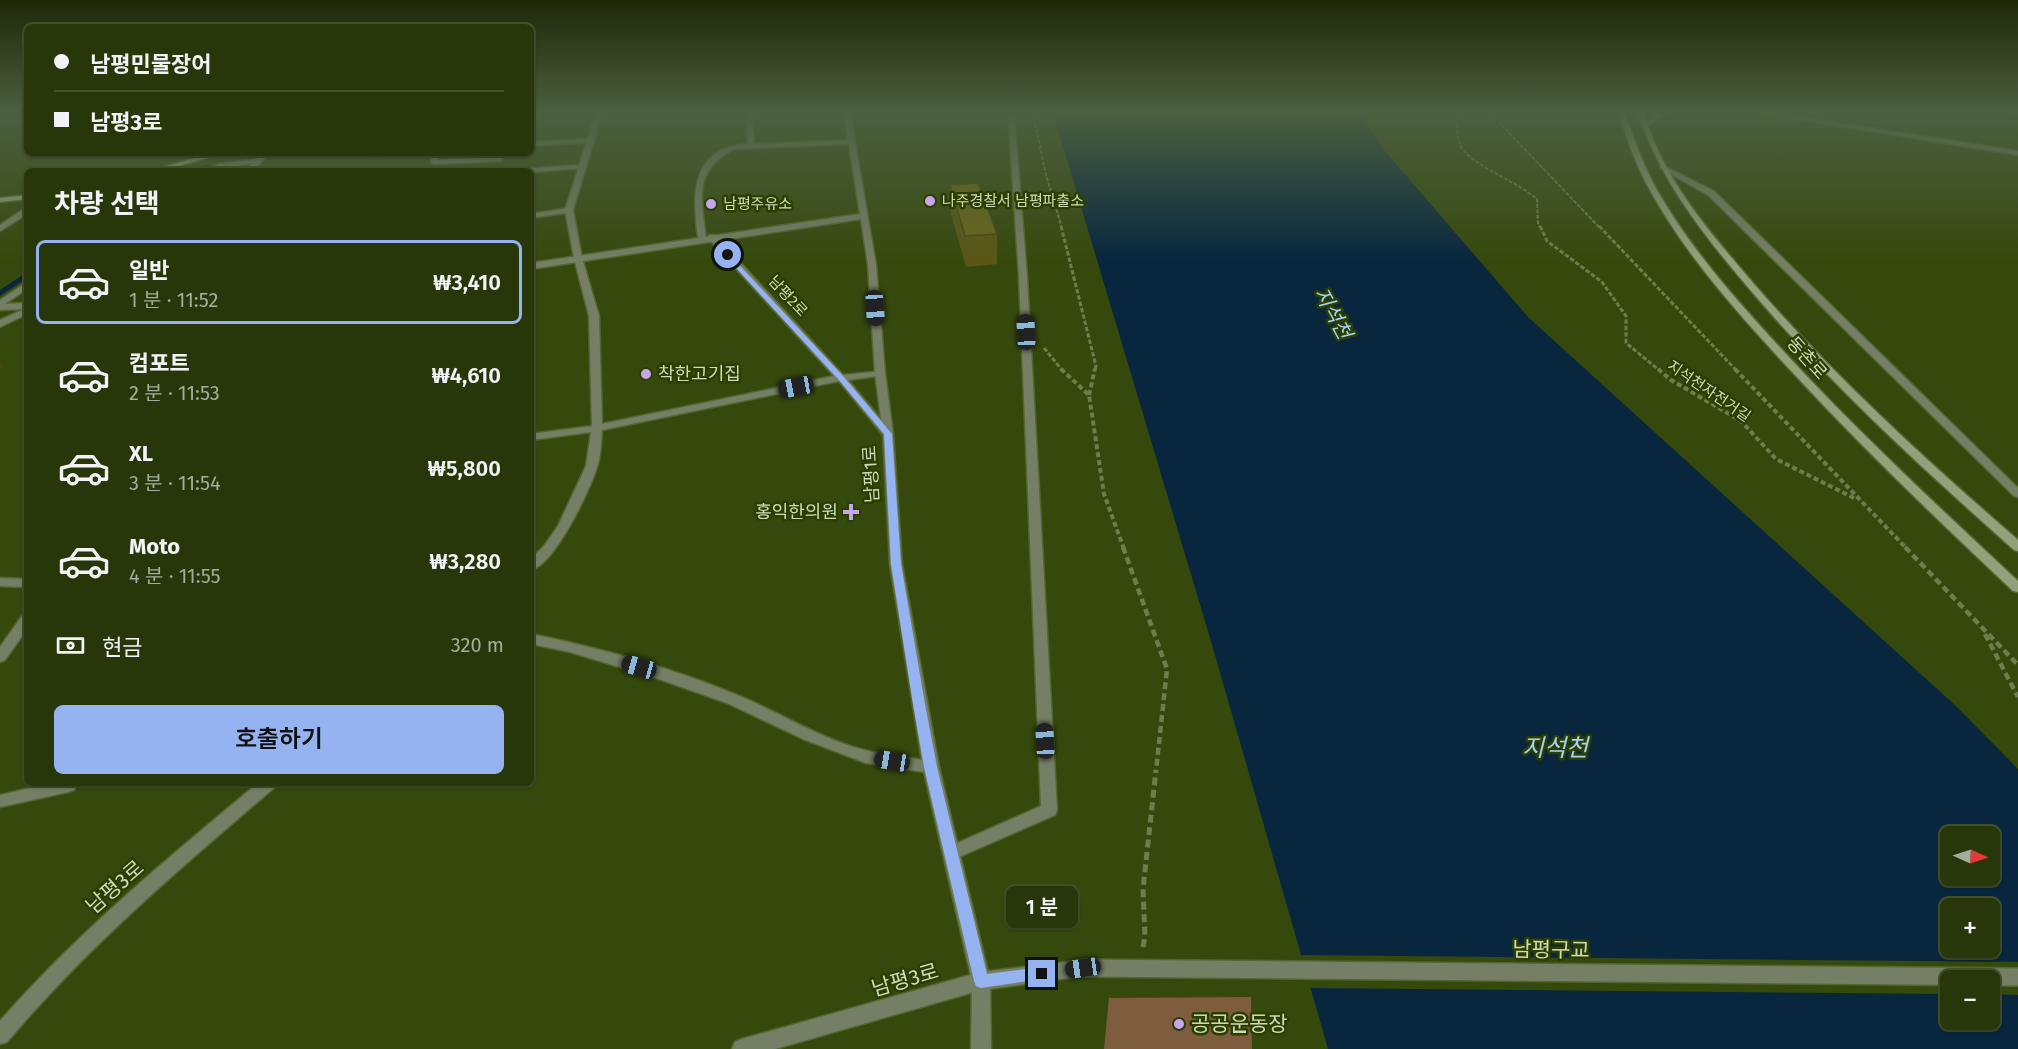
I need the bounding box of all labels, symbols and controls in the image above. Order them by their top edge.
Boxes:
text: 남평민물장어 [90,51,211,78]
text: 남평3로 [90,109,162,136]
text: 차량 선택 [54,188,160,220]
place label: 나주경찰서 남평파출소 [942,192,1084,210]
marker: 나주경찰서 남평파출소 [923,194,937,208]
place label: 남평주유소 [723,195,792,213]
marker: 남평주유소 [704,197,718,211]
route start [714,241,741,268]
icon: car [57,255,111,309]
text: 일반 [129,257,169,284]
text: ₩3,410 [433,269,501,296]
street label: 남평2로 [765,272,811,320]
water label: 지석천 [1309,283,1358,345]
text: 1 분 · 11:52 [129,288,218,312]
car [865,289,885,327]
car [1016,314,1036,350]
street label: 동촌로 [1782,332,1832,384]
icon: car [57,348,111,402]
text: 컴포트 [129,350,190,377]
street label: 지석천자전거길 [1664,357,1754,425]
text: ₩4,610 [431,362,501,389]
place label: 착한고기집 [658,363,741,385]
marker: 착한고기집 [639,367,653,381]
car [777,375,815,399]
text: 2 분 · 11:53 [129,381,220,405]
text: XL [129,440,153,467]
icon: car [57,441,111,495]
street label: 남평1로 [859,445,883,503]
text: ₩5,800 [428,455,501,482]
text: 3 분 · 11:54 [129,471,221,495]
place label: 홍익한의원 [755,501,838,523]
marker: 홍익한의원 [842,503,860,521]
text: Moto [129,533,180,560]
icon: car [57,534,111,588]
text: ₩3,280 [429,548,501,575]
text: 4 분 · 11:55 [129,564,221,588]
icon: cash [54,629,87,662]
text: 320 m [451,633,504,657]
text: 현금 [102,634,142,661]
car [619,653,659,681]
button: 호출하기 [54,705,504,774]
car [1035,723,1055,759]
water label: 지석천 [1522,734,1591,762]
car [873,749,911,773]
north arrow [1940,826,2000,886]
map controls [1940,826,2000,1030]
street label: 남평3로 [81,855,149,919]
callout: 1 분 [1006,887,1078,929]
text: 1 분 [1026,895,1058,919]
button: + [1940,898,2000,958]
street label: 남평구교 [1512,936,1590,964]
car [1064,957,1102,979]
street label: 남평3로 [869,958,941,1002]
route end [1028,960,1055,987]
button: − [1940,970,2000,1030]
place label: 공공운동장 [1191,1011,1288,1037]
marker: 공공운동장 [1172,1017,1186,1031]

